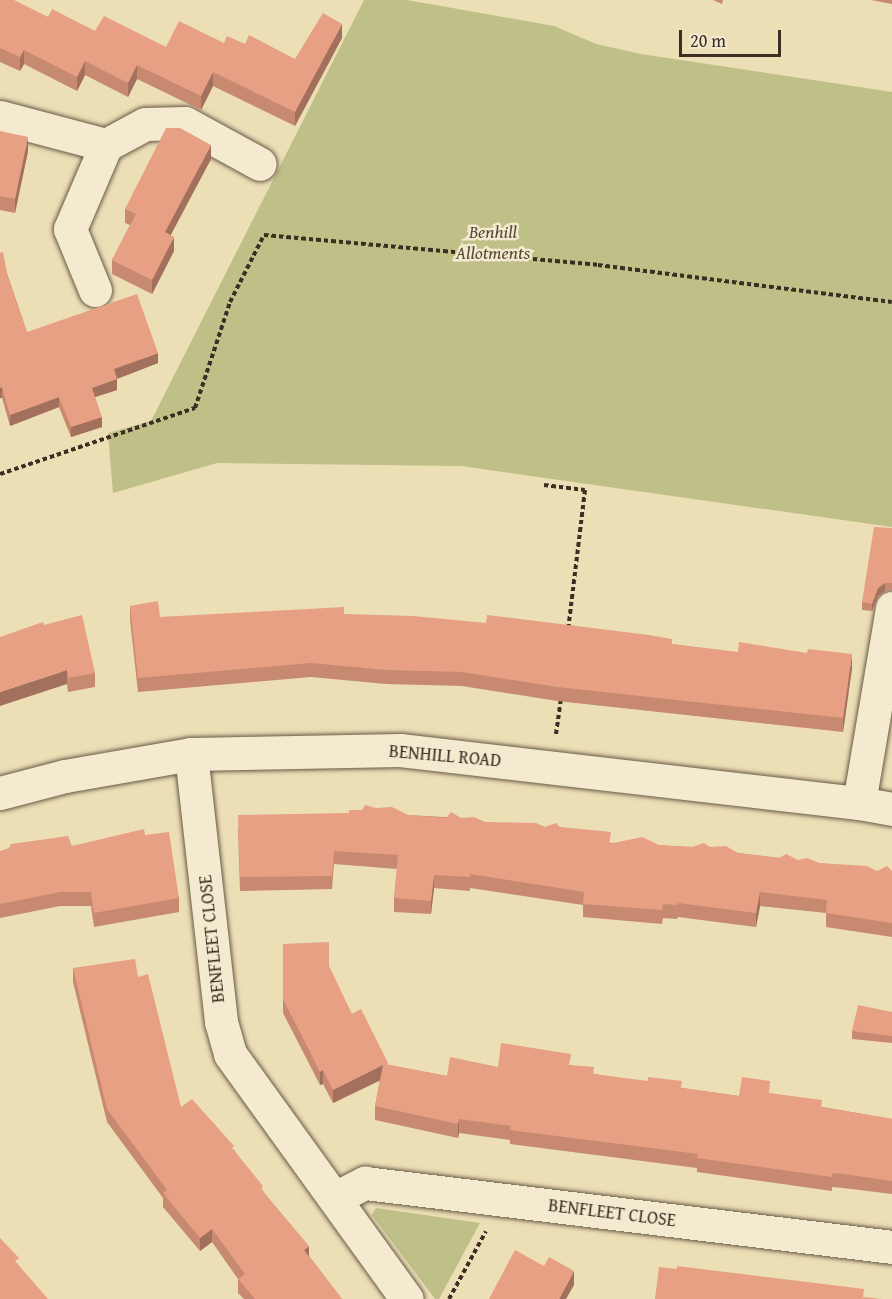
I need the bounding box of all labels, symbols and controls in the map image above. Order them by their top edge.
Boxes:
scale bar [682,18,784,56]
text: 20 m [690,27,726,54]
park label: Benhill Allotments [456,222,530,264]
street label: BENHILL ROAD [388,740,502,772]
street label: BENFLEET CLOSE [195,874,229,1004]
street label: BENFLEET CLOSE [547,1194,677,1232]

